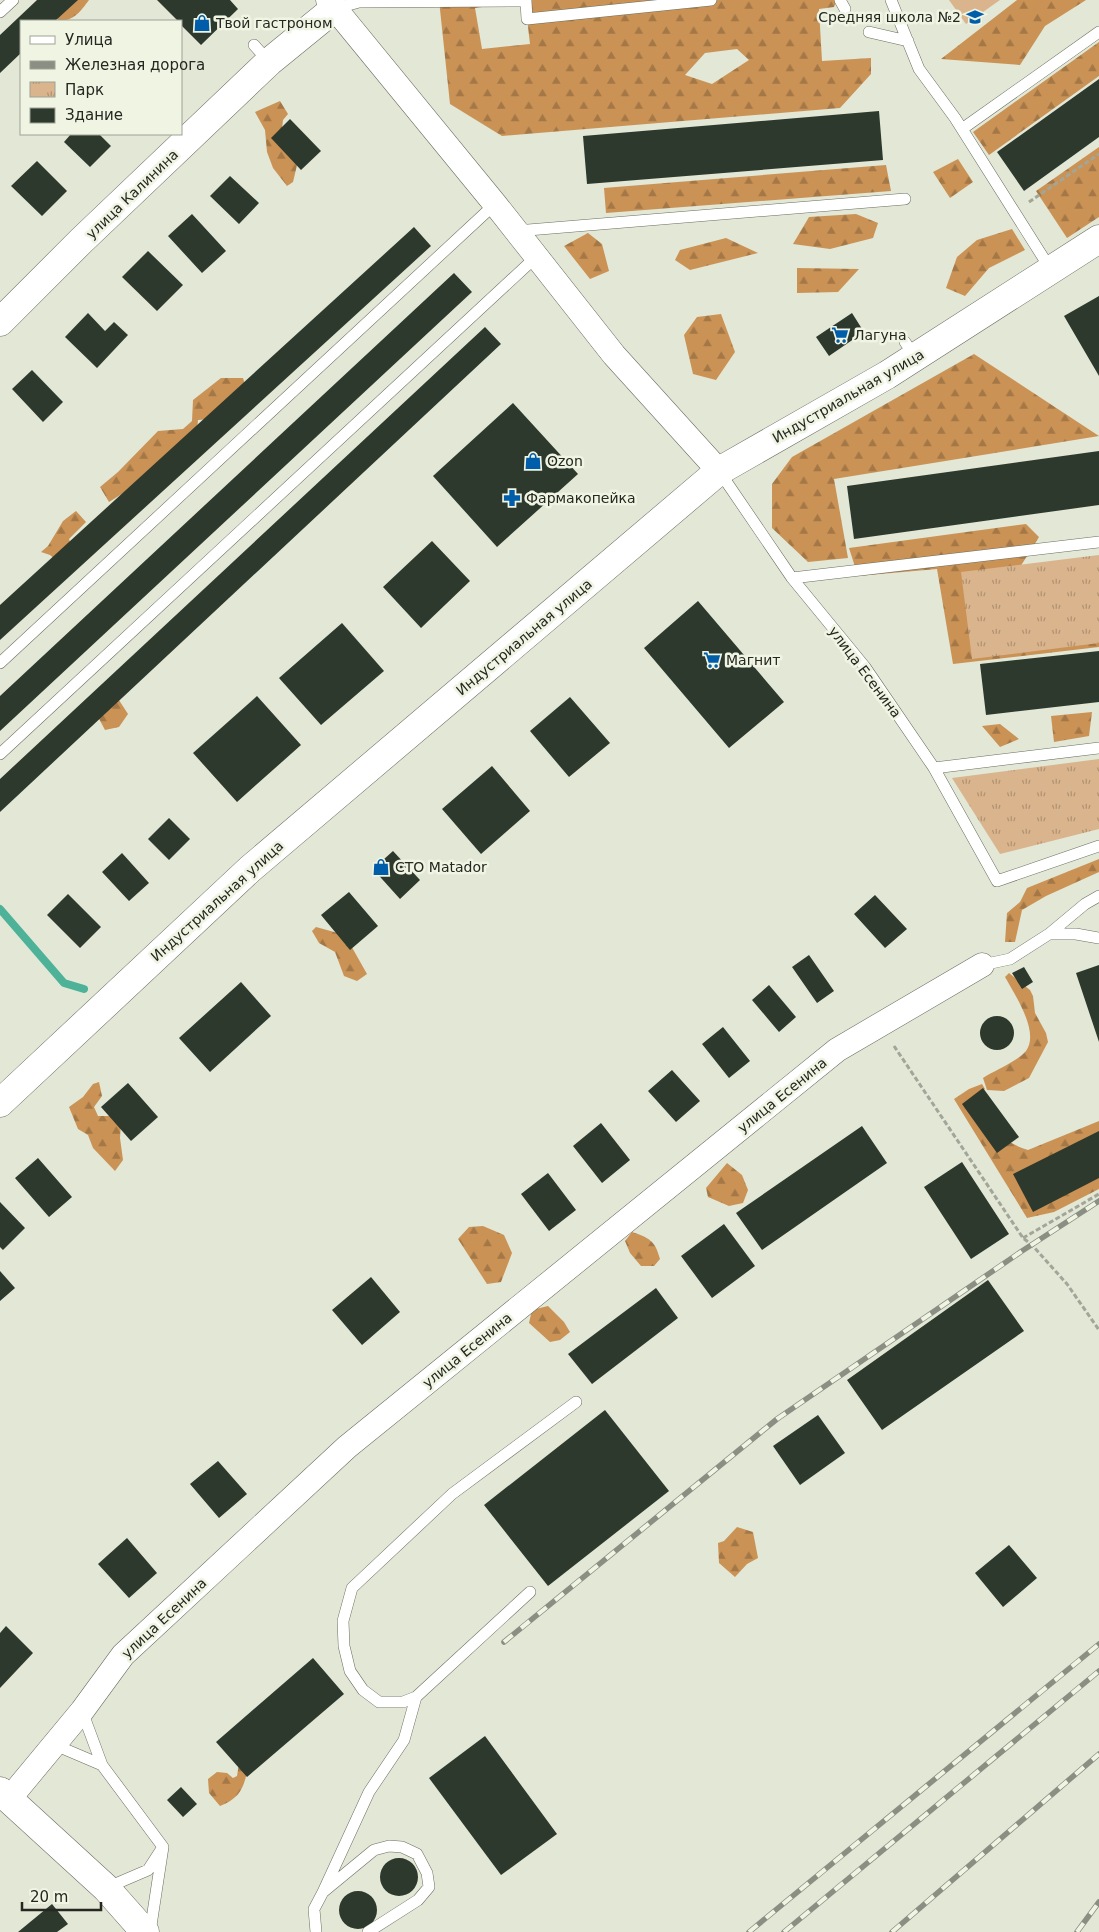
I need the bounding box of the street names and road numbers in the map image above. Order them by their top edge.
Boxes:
street label: улица Калинина [83,146,181,242]
street label: Индустриальная улица [769,346,927,446]
street label: Индустриальная улица [453,576,595,698]
street label: улица Есенина [826,623,904,721]
street label: Индустриальная улица [148,837,286,965]
street label: улица Есенина [734,1054,830,1136]
street label: улица Есенина [419,1309,515,1391]
street label: улица Есенина [118,1575,210,1661]

